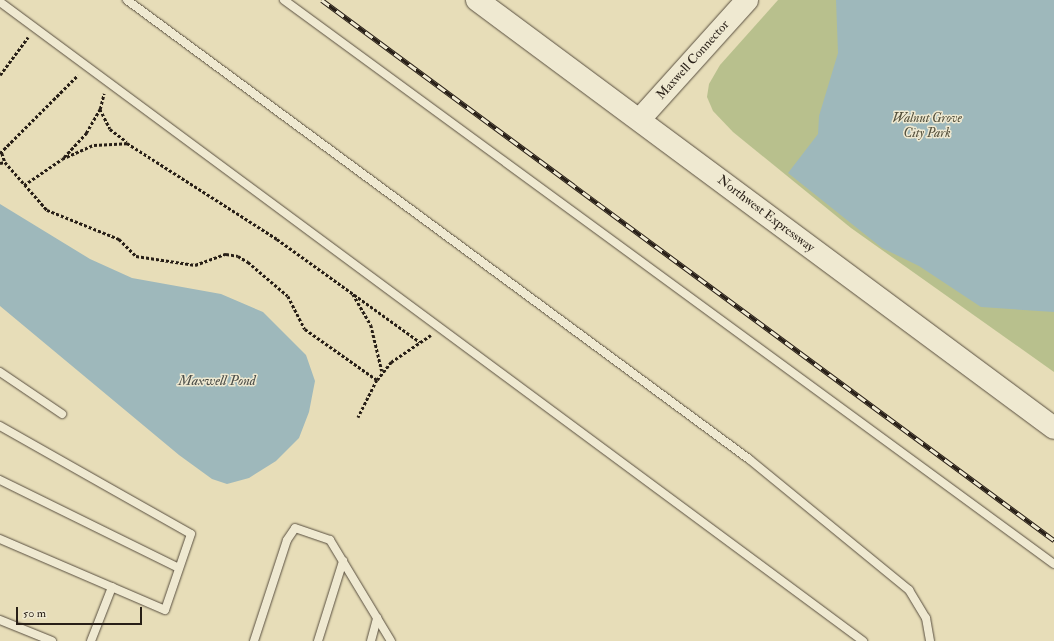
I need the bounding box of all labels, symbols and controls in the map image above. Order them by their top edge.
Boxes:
street label: Maxwell Connector [653,17,733,103]
park label: Walnut Grove City Park [892,111,962,142]
street label: Northwest Expressway [714,172,818,256]
water label: Maxwell Pond [178,373,256,389]
scale bar [18,599,144,625]
text: 50 m [23,606,46,621]

